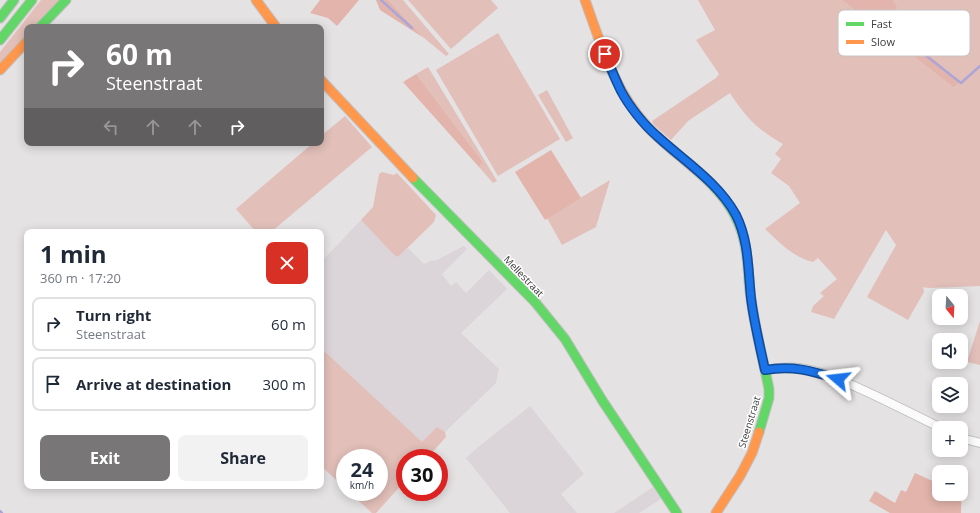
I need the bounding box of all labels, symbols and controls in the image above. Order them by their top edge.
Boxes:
legend [838,10,970,56]
text: Fast [871,16,892,31]
text: Slow [871,34,895,49]
text: 60 m [106,35,173,73]
pin [588,37,622,71]
icon: right [40,40,92,92]
icon: arrive [594,43,616,65]
text: Steenstraat [106,71,202,95]
icon: left [100,116,122,138]
icon: ahead [142,116,164,138]
icon: ahead [184,116,206,138]
icon: right [226,116,248,138]
text: 1 min [40,237,107,270]
button: close [266,242,308,284]
street label: Mellestraat [501,252,548,300]
text: 360 m · 17:20 [40,269,121,287]
north arrow [932,289,968,325]
map controls [932,289,968,501]
text: Turn right [76,305,151,325]
icon: right [42,313,64,335]
text: 60 m [271,314,306,334]
text: Steenstraat [76,325,146,343]
button: sound [932,333,968,369]
position arrow [817,358,859,400]
icon: arrive [42,373,64,395]
text: Arrive at destination [76,374,231,394]
text: 300 m [262,374,306,394]
button: layers [932,377,968,413]
street label: Steenstraat [734,394,764,450]
button: + [932,421,968,457]
button: Exit [40,435,170,481]
button: Share [178,435,308,481]
speed limit sign: 30 [396,449,448,501]
text: 24 [351,456,373,483]
button: − [932,465,968,501]
text: km/h [350,478,374,492]

